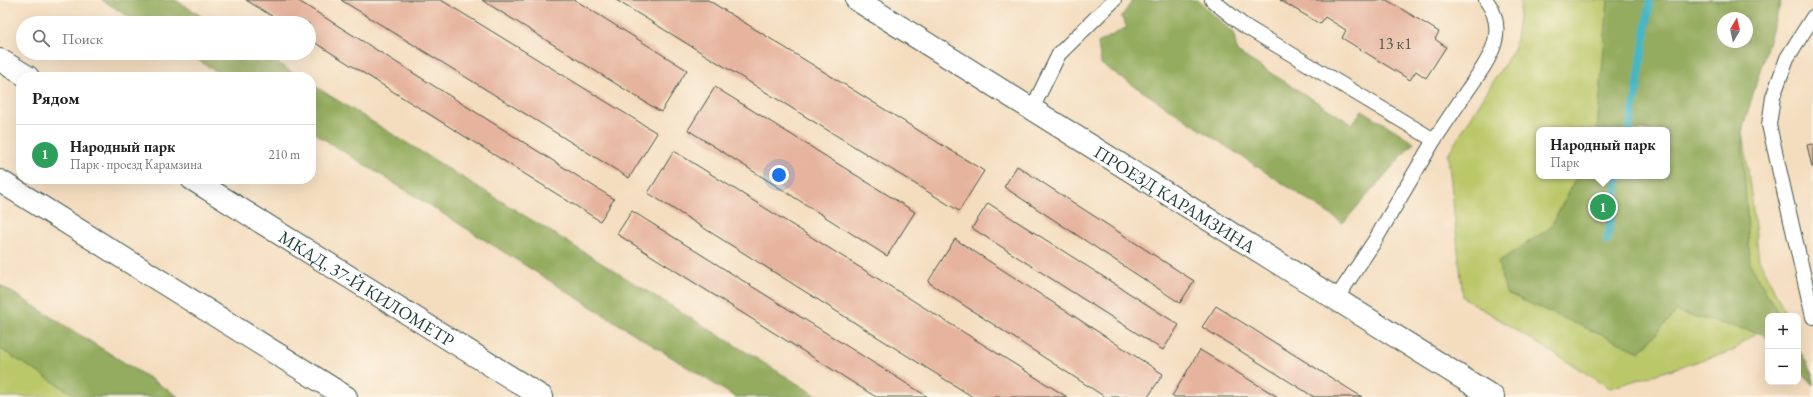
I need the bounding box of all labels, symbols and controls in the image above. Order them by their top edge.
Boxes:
north arrow [1717,12,1753,48]
search box [16,16,316,60]
icon: search [30,27,52,49]
text: Поиск [62,29,103,48]
house number: 13 к1 [1378,33,1412,54]
text: Рядом [32,87,80,109]
popup [1536,127,1670,179]
text: Народный парк [1550,135,1656,154]
text: Народный парк [70,137,175,156]
street label: ПРОЕЗД КАРАМЗИНА [1090,140,1261,258]
text: 1 [42,146,48,163]
text: 210 m [269,146,300,163]
text: Парк [1550,154,1579,171]
text: Парк · проезд Карамзина [70,156,202,173]
your location [769,165,789,185]
pin: 1 [1590,192,1616,222]
street label: МКАД, 37-Й КИЛОМЕТР [275,225,459,351]
map controls [1765,313,1801,385]
button: + [1765,313,1801,349]
button: − [1765,349,1801,385]

